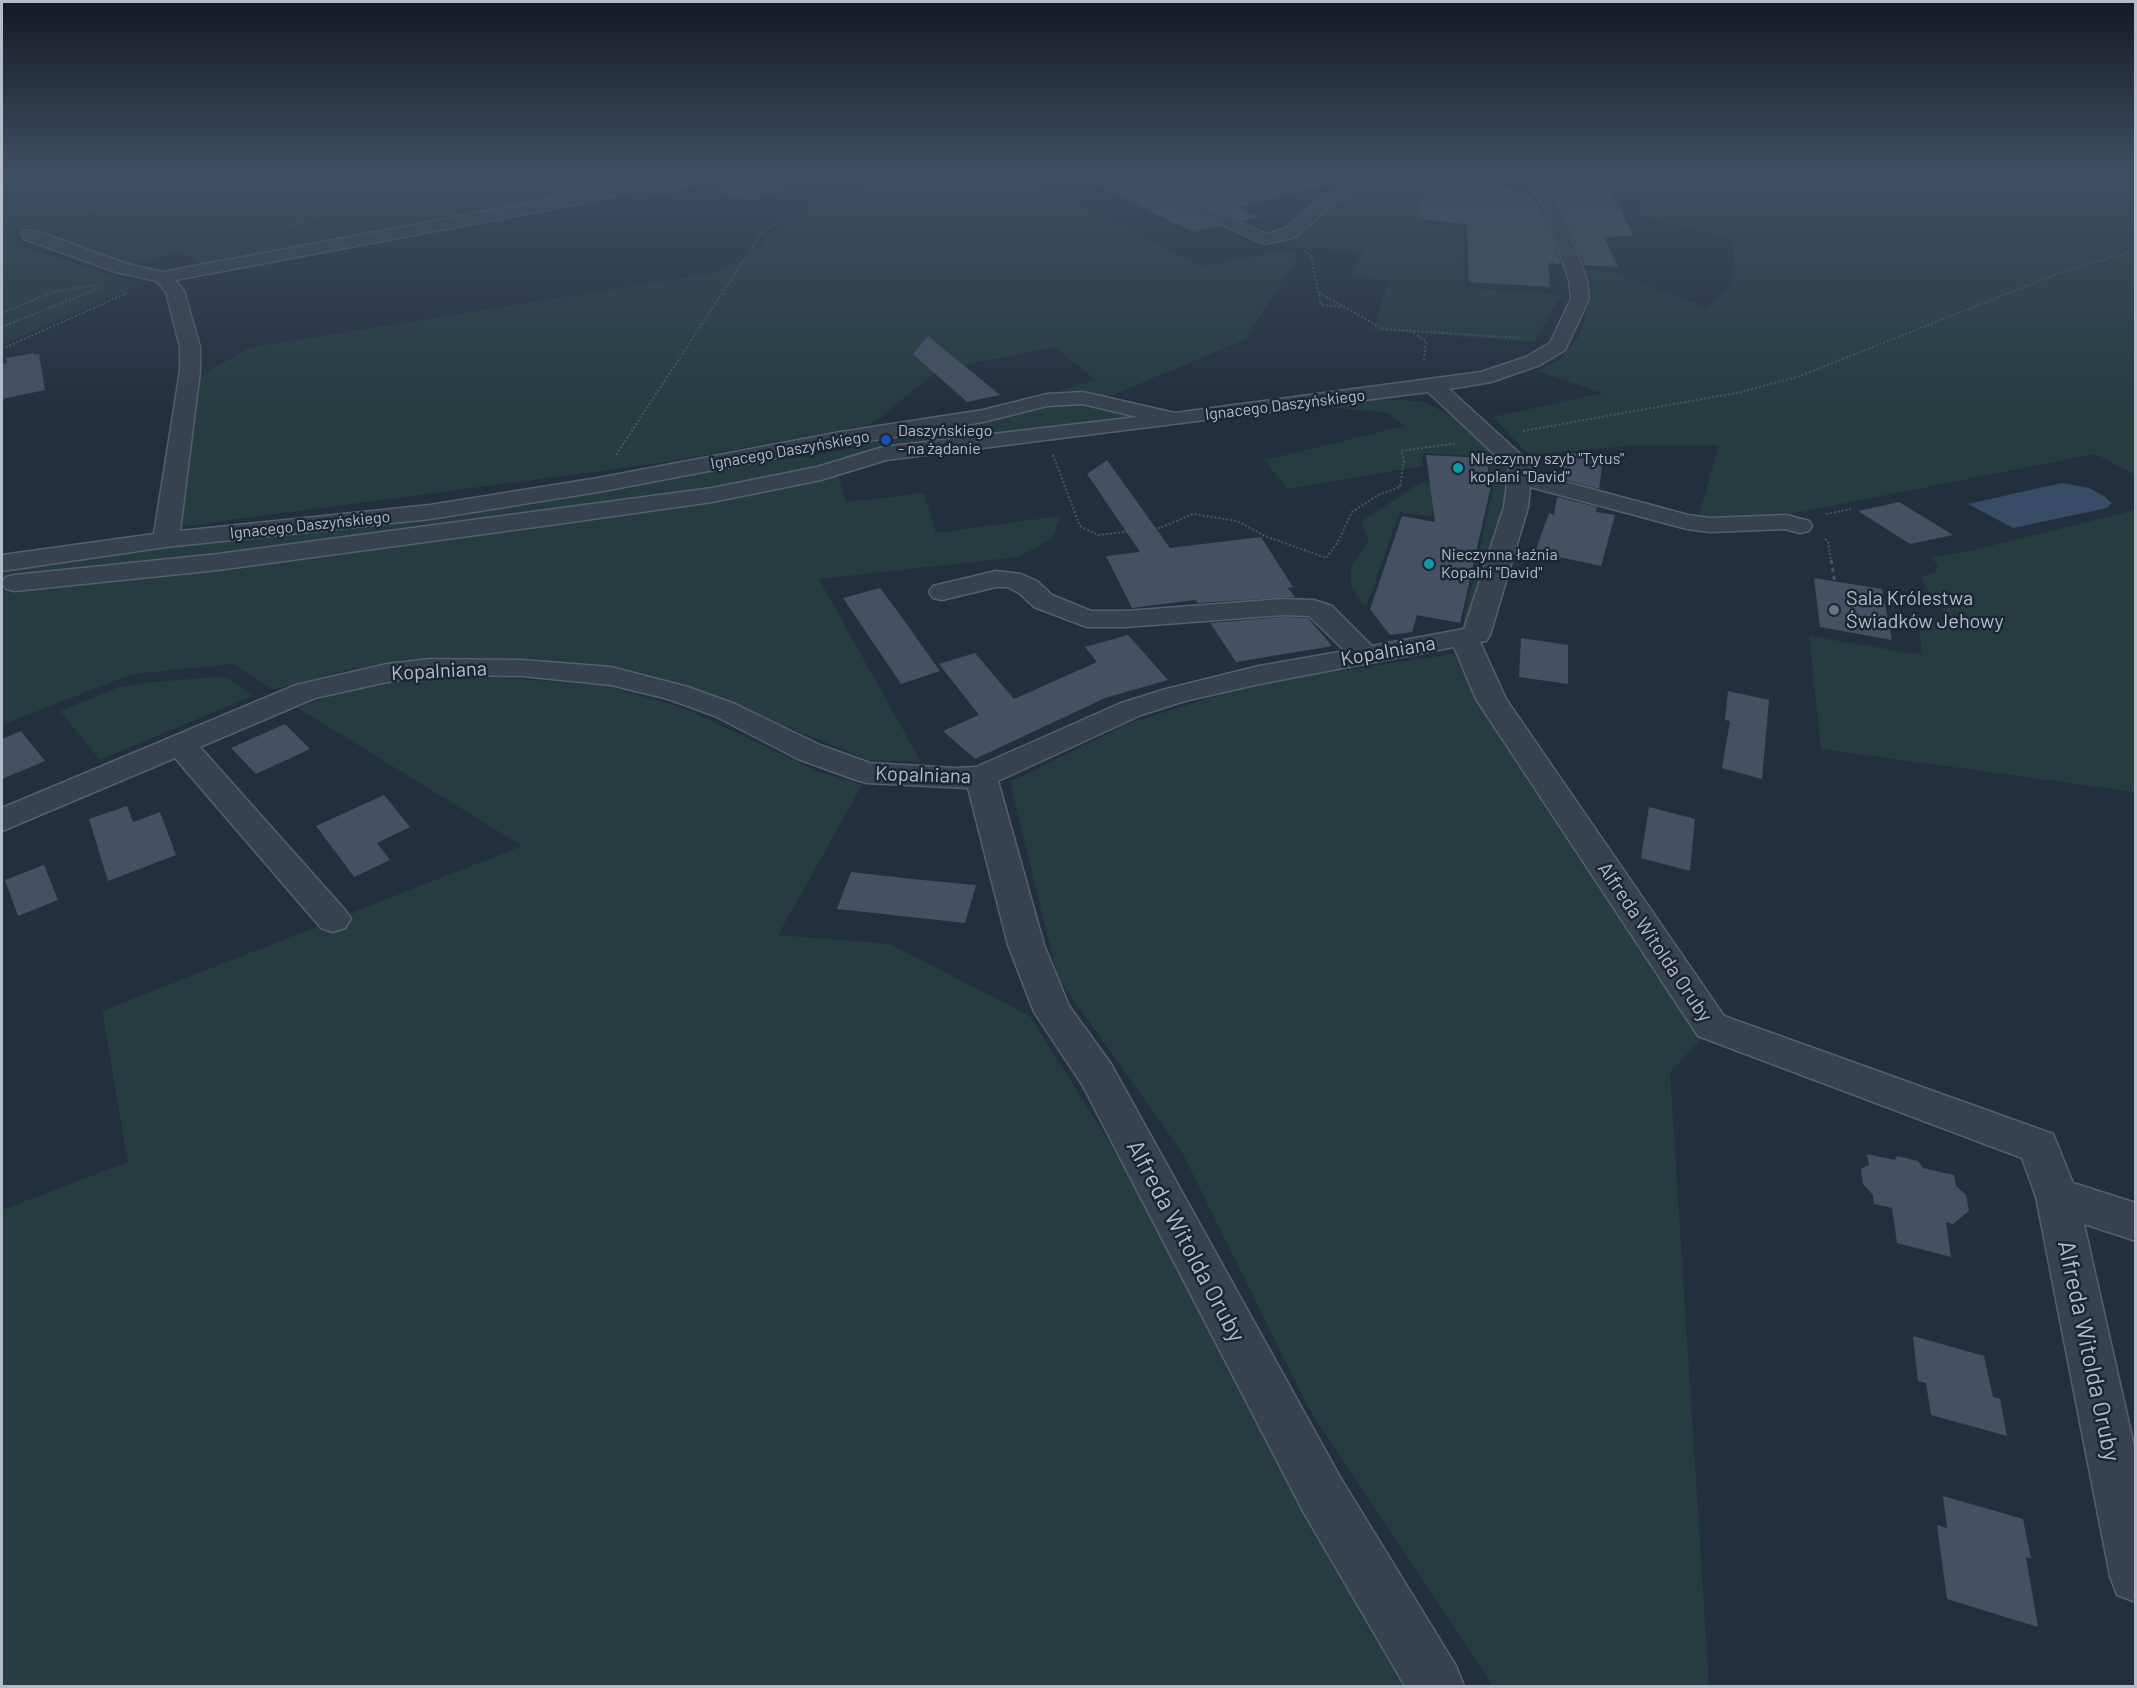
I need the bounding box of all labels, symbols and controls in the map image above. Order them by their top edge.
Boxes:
street label: Ignacego Daszyńskiego [1204,386,1366,424]
place label: Daszyńskiego - na żądanie [898,421,992,459]
street label: Ignacego Daszyńskiego [709,427,871,473]
marker: Daszyńskiego - na żądanie [879,433,893,447]
place label: NIeczynny szyb "Tytus" koplani "David" [1470,449,1624,487]
marker: NIeczynny szyb "Tytus" koplani "David" [1451,461,1465,475]
street label: Ignacego Daszyńskiego [229,507,391,543]
place label: Nieczynna łaźnia Kopalni "David" [1441,545,1558,583]
marker: Nieczynna łaźnia Kopalni "David" [1422,557,1436,571]
place label: Sala Królestwa Świadków Jehowy [1846,586,2004,633]
marker: Sala Królestwa Świadków Jehowy [1827,603,1841,617]
street label: Kopalniana [1339,631,1437,671]
street label: Kopalniana [391,657,487,685]
street label: Kopalniana [875,761,971,789]
street label: Alfreda Witolda Oruby [1593,858,1717,1026]
street label: Alfreda Witolda Oruby [1120,1135,1252,1347]
street label: Alfreda Witolda Oruby [2052,1238,2126,1464]

